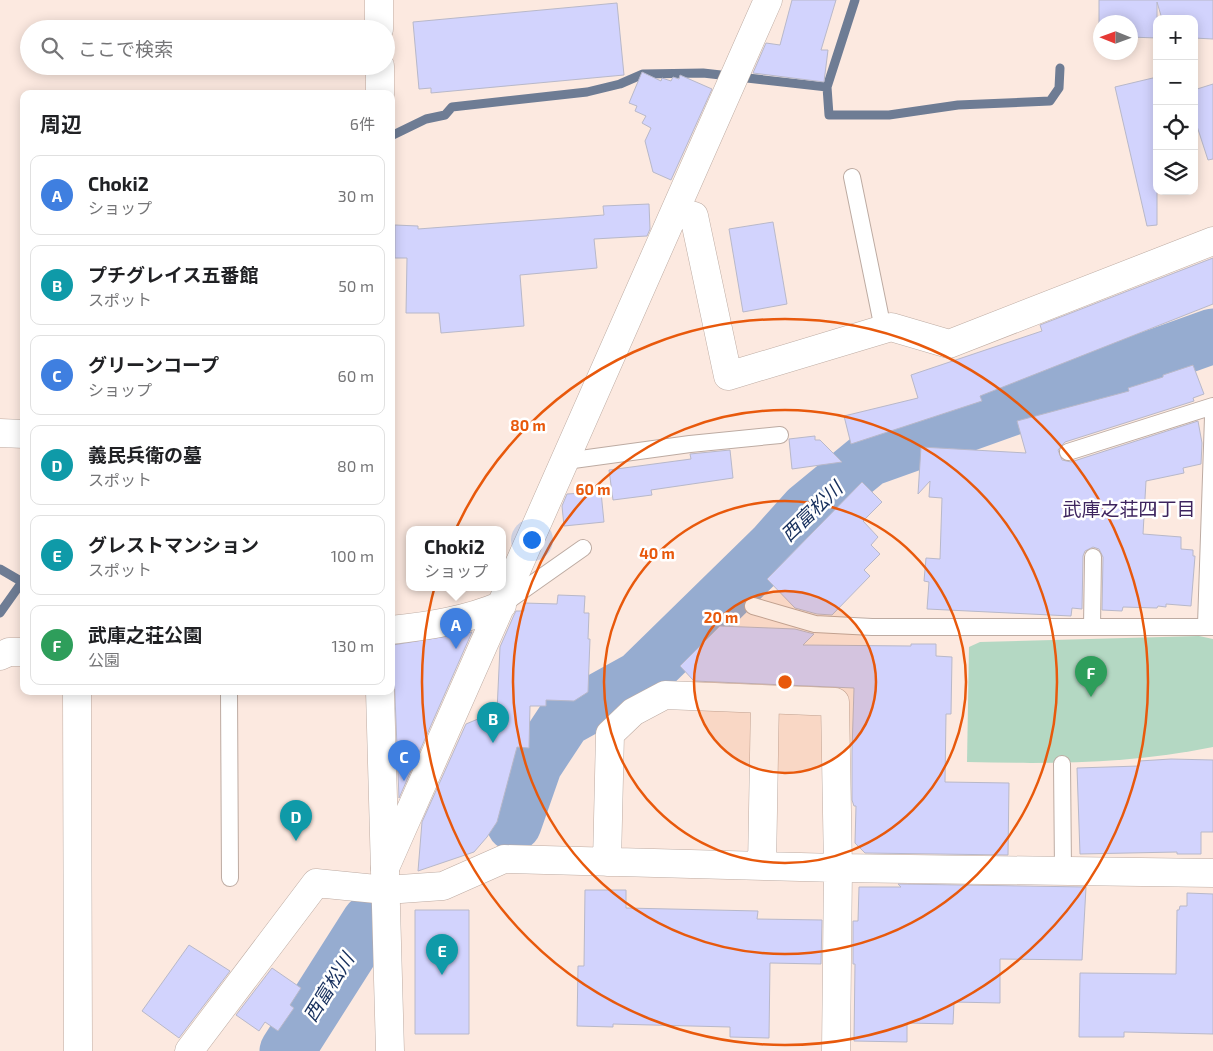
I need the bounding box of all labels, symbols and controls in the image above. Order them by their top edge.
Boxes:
north arrow [1093,15,1138,60]
map controls [1153,15,1198,195]
button: + [1153,15,1198,60]
search box [20,20,395,75]
icon: search [38,34,66,62]
text: ここで検索 [78,37,173,60]
button: − [1153,60,1198,105]
button: locate [1153,105,1198,150]
text: 周辺 [40,111,82,136]
text: 6件 [350,114,375,133]
button: layers [1153,150,1198,195]
text: Choki2 [88,172,149,195]
text: A [52,186,62,205]
text: 30 m [338,186,374,205]
text: ショップ [88,198,152,217]
text: プチグレイス五番館 [88,263,258,286]
text: B [52,276,62,295]
text: 50 m [338,276,374,295]
text: スポット [88,290,152,309]
text: グリーンコープ [88,353,219,376]
text: C [52,366,62,385]
text: 60 m [338,366,374,385]
text: ショップ [88,380,152,399]
text: 80 m [510,416,546,434]
text: 義民兵衛の墓 [88,443,202,466]
text: D [52,456,62,475]
text: 80 m [337,456,374,475]
text: スポット [88,470,152,489]
water label: 西富松川 [776,475,848,546]
text: 60 m [576,480,610,498]
district label: 武庫之荘四丁目 [1062,497,1196,520]
popup [406,526,506,591]
your location [519,527,545,553]
text: グレストマンション [88,533,259,556]
text: Choki2 [424,535,485,558]
text: 40 m [639,544,675,562]
text: E [52,546,62,565]
text: 100 m [331,546,374,565]
text: スポット [88,560,152,579]
text: ショップ [424,561,488,580]
pin: A [440,608,472,649]
text: 20 m [704,608,738,626]
text: 武庫之荘公園 [88,623,202,646]
text: F [53,636,61,655]
text: 130 m [332,636,374,655]
text: 公園 [88,650,120,669]
pin: F [1075,656,1107,697]
centre of rings [776,673,794,691]
pin: B [477,702,509,743]
pin: C [388,740,420,781]
pin: D [280,800,312,841]
pin: E [426,934,458,975]
water label: 西富松川 [298,947,359,1025]

